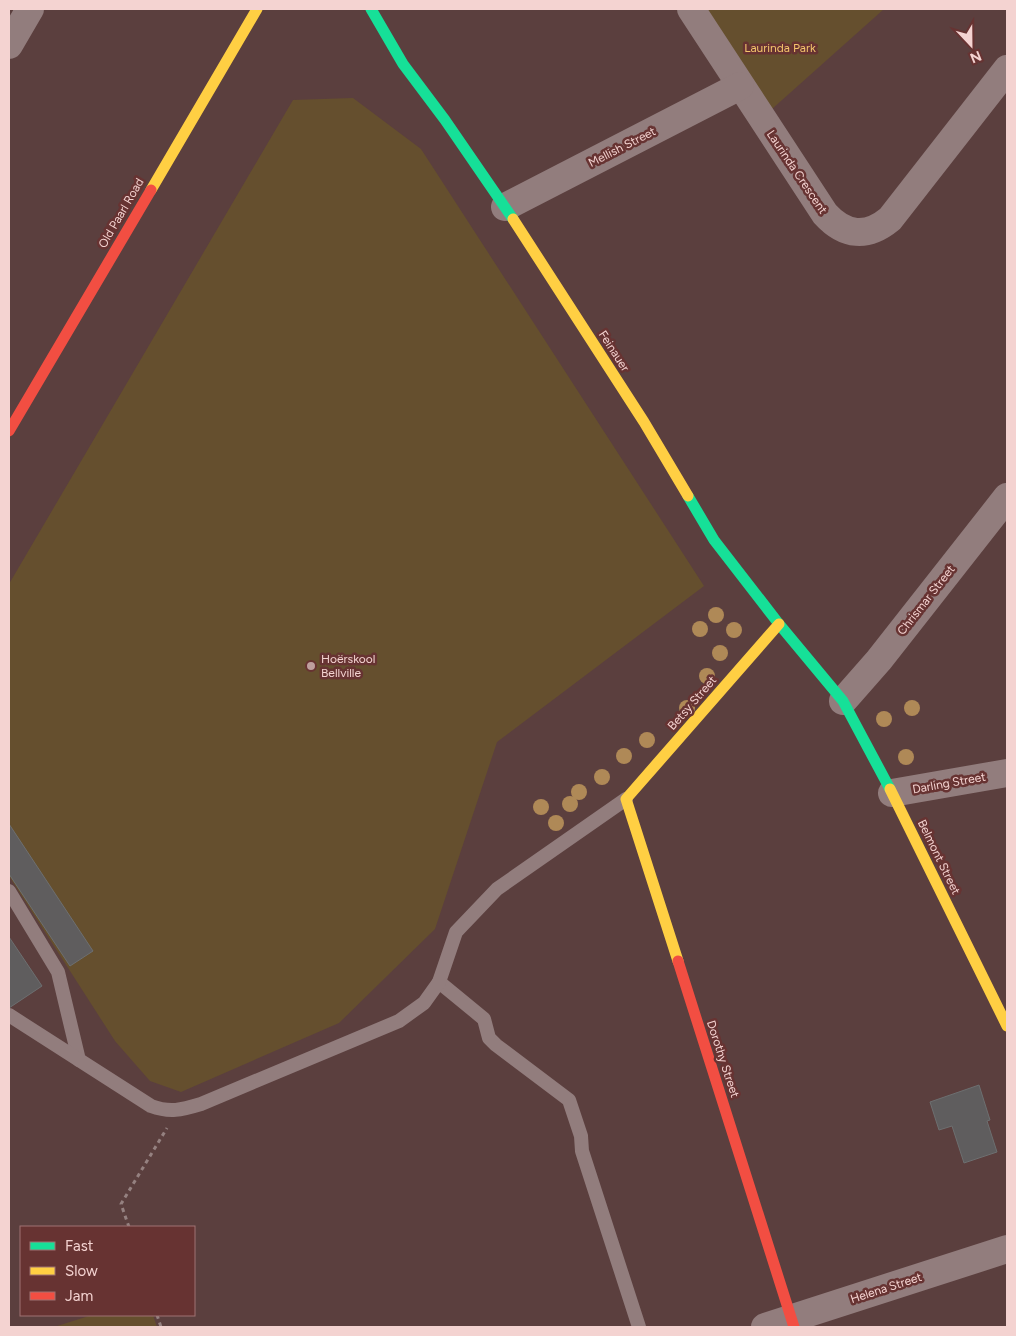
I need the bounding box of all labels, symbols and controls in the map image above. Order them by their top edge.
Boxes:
north arrow [946,20,996,70]
park label: Laurinda Park [744,41,816,55]
text: N [967,47,984,66]
street label: Mellish Street [586,124,658,170]
street label: Laurinda Crescent [764,128,830,217]
street label: Old Paarl Road [95,176,147,250]
street label: Feinauer [596,328,632,374]
street label: Chrismar Street [894,562,958,638]
place label: Hoërskool Bellville [321,652,375,680]
marker: Hoërskool Bellville [305,660,317,672]
street label: Betsy Street [665,673,720,733]
street label: Darling Street [911,770,987,796]
street label: Belmont Street [915,817,963,897]
street label: Dorothy Street [704,1019,742,1100]
legend [20,1226,195,1316]
text: Fast [65,1237,94,1255]
text: Slow [65,1262,98,1280]
street label: Helena Street [849,1270,924,1306]
text: Jam [65,1287,93,1305]

